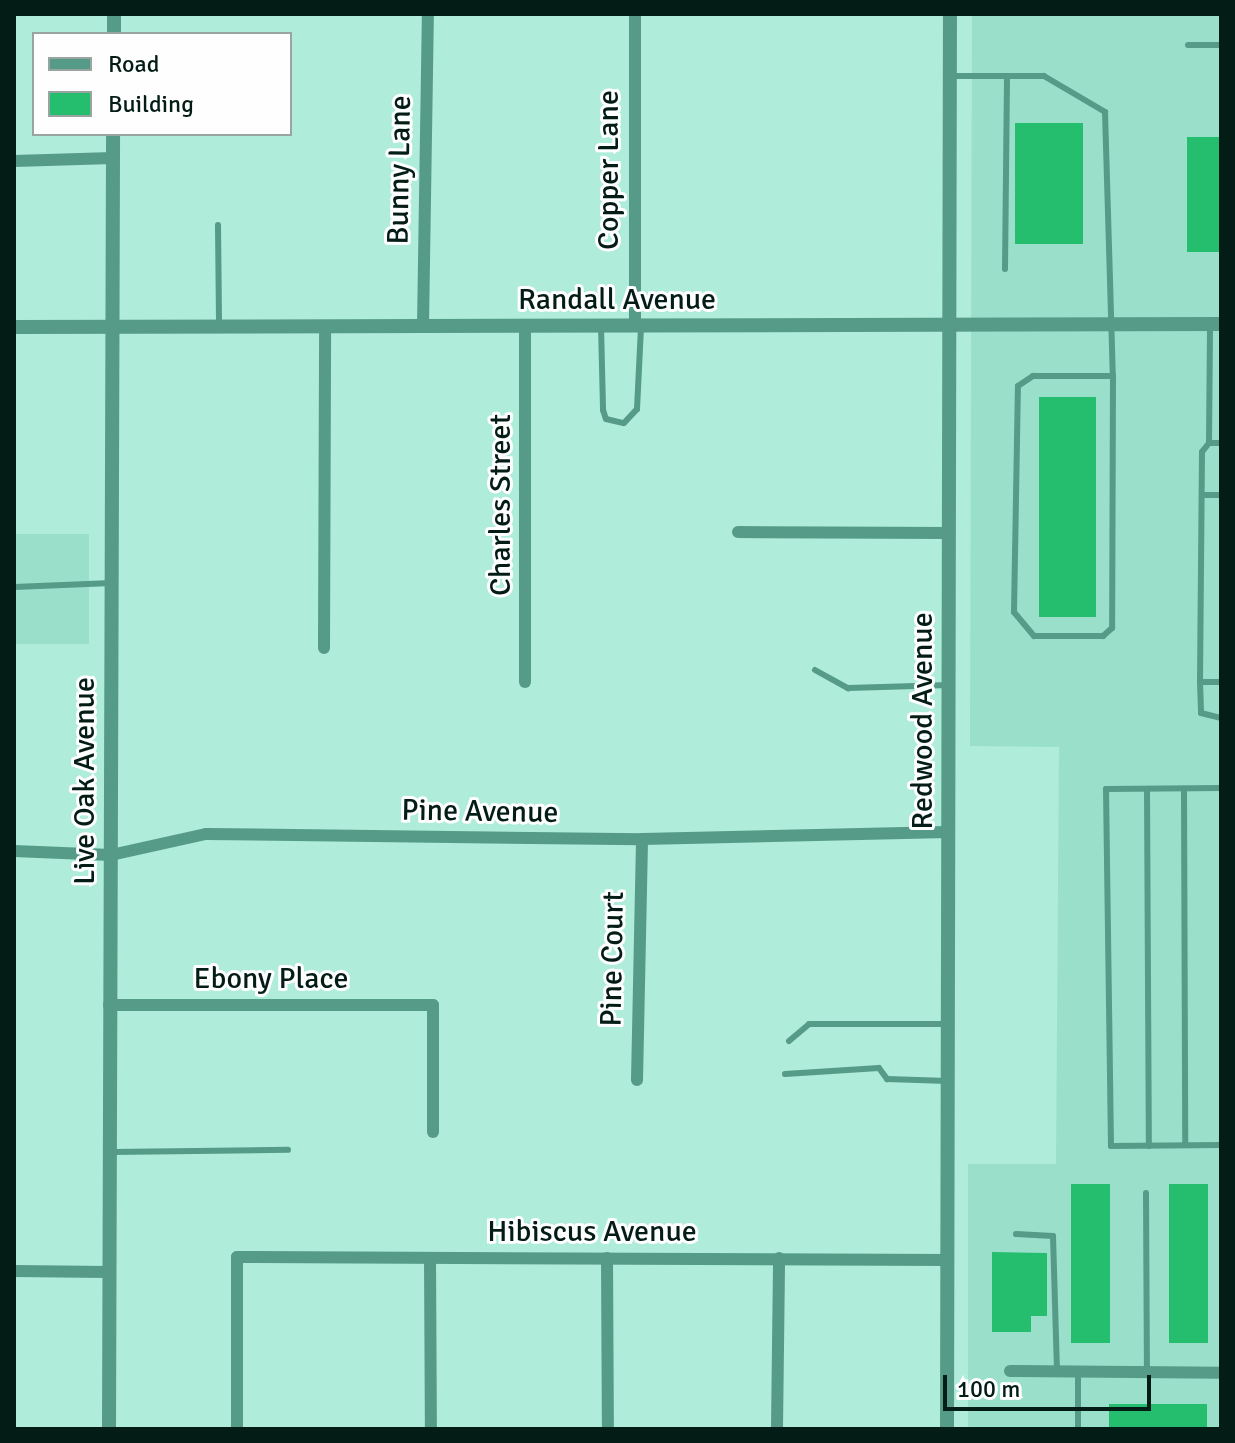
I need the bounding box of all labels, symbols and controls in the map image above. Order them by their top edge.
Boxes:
legend [32,32,292,136]
text: Road [108,49,159,79]
text: Building [108,89,194,119]
street label: Copper Lane [591,90,627,250]
street label: Bunny Lane [381,95,419,245]
street label: Randall Avenue [518,282,716,318]
street label: Charles Street [483,414,519,596]
street label: Redwood Avenue [905,612,941,830]
street label: Live Oak Avenue [67,677,103,885]
street label: Pine Avenue [401,793,559,831]
street label: Pine Court [594,891,632,1027]
street label: Ebony Place [194,961,348,997]
street label: Hibiscus Avenue [487,1214,697,1250]
scale bar [947,1359,1155,1409]
text: 100 m [957,1374,1020,1404]

